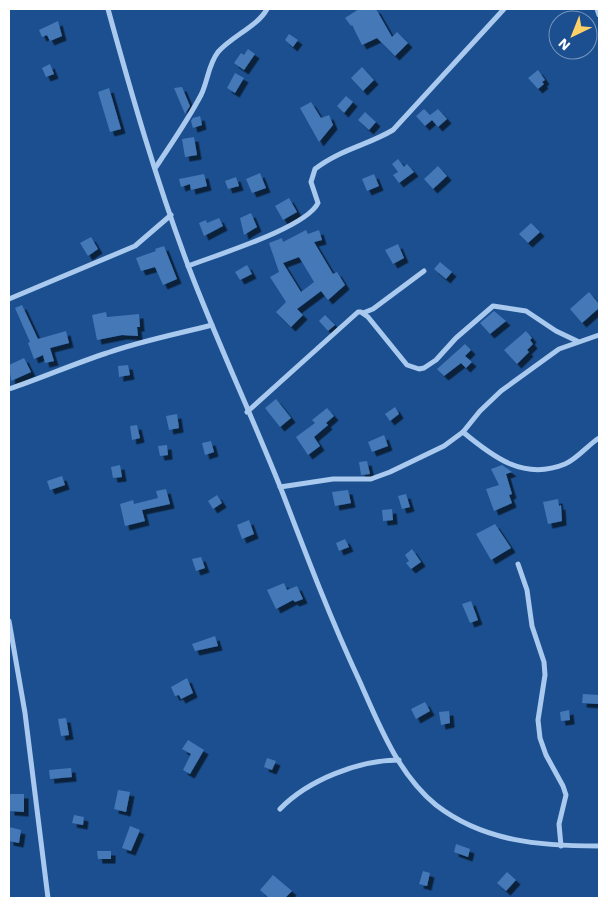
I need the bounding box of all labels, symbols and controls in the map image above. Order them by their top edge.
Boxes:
north arrow [548,10,598,60]
text: N [555,35,573,54]

